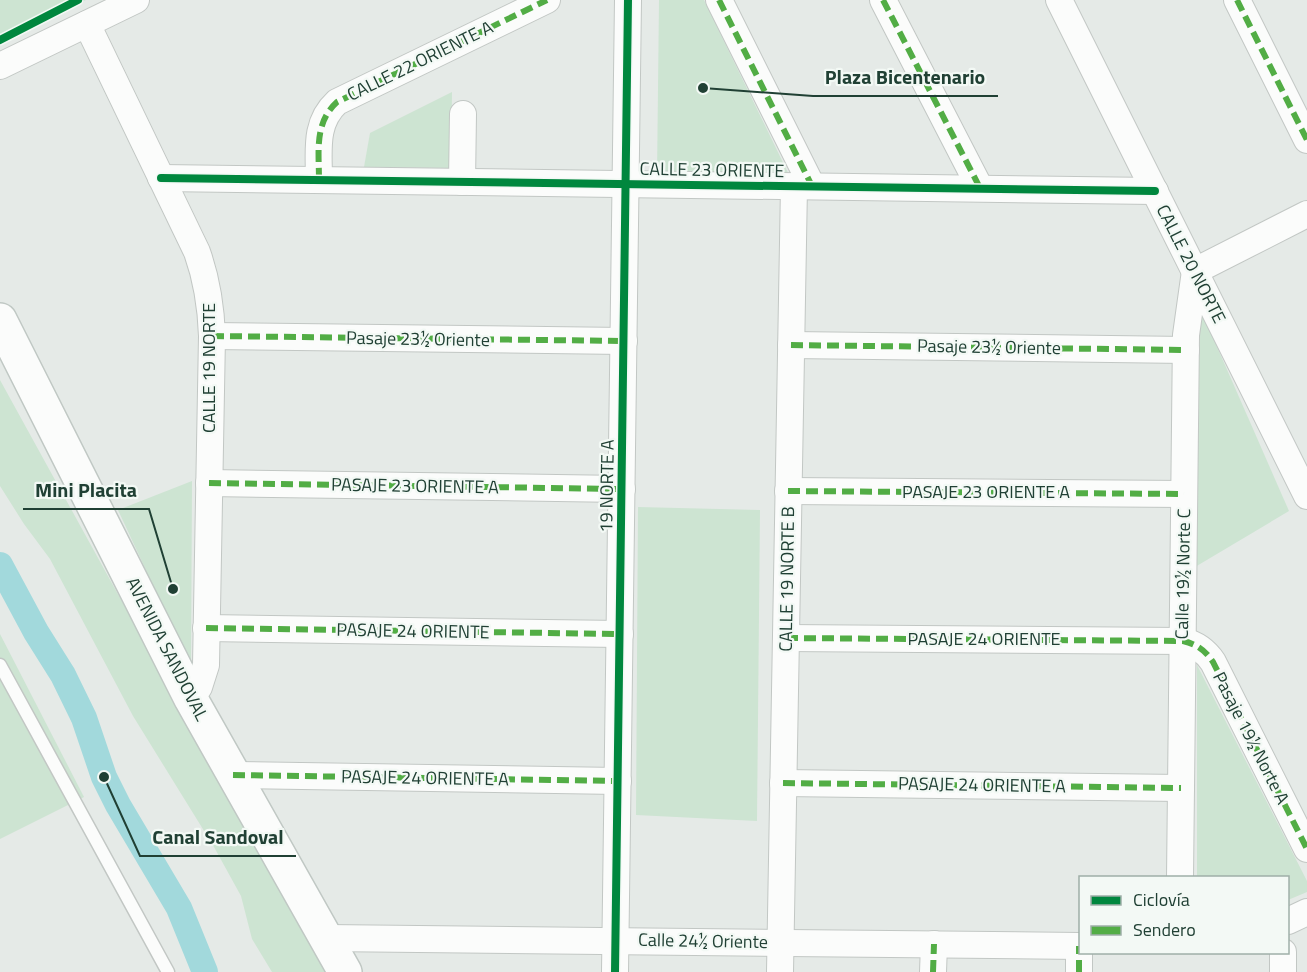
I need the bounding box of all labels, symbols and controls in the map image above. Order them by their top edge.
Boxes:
street label: CALLE 22 ORIENTE A [342,13,498,108]
callout: Plaza Bicentenario [813,58,998,96]
text: Plaza Bicentenario [825,61,985,92]
street label: CALLE 23 ORIENTE [639,155,785,184]
street label: CALLE 20 NORTE [1150,200,1233,328]
street label: CALLE 19 NORTE [195,303,222,433]
street label: Pasaje 23½ Oriente [346,324,490,353]
street label: Pasaje 23½ Oriente [917,332,1061,361]
street label: 19 NORTE A [592,439,621,533]
callout: Mini Placita [23,471,149,509]
street label: PASAJE 23 ORIENTE A [331,471,499,500]
text: Mini Placita [35,474,137,505]
street label: PASAJE 23 ORIENTE A [902,478,1070,505]
street label: CALLE 19 NORTE B [772,506,801,652]
street label: Calle 19½ Norte C [1168,508,1197,640]
street label: AVENIDA SANDOVAL [119,572,216,726]
street label: PASAJE 24 ORIENTE [336,616,490,645]
street label: PASAJE 24 ORIENTE [907,625,1061,652]
street label: Pasaje 19½ Norte A [1206,667,1297,809]
street label: PASAJE 24 ORIENTE A [341,763,509,792]
street label: PASAJE 24 ORIENTE A [898,770,1066,799]
callout: Canal Sandoval [140,818,296,856]
text: Canal Sandoval [152,821,284,852]
legend [1079,876,1289,954]
text: Ciclovía [1133,886,1190,913]
text: Sendero [1133,916,1196,943]
street label: Calle 24½ Oriente [638,926,768,955]

